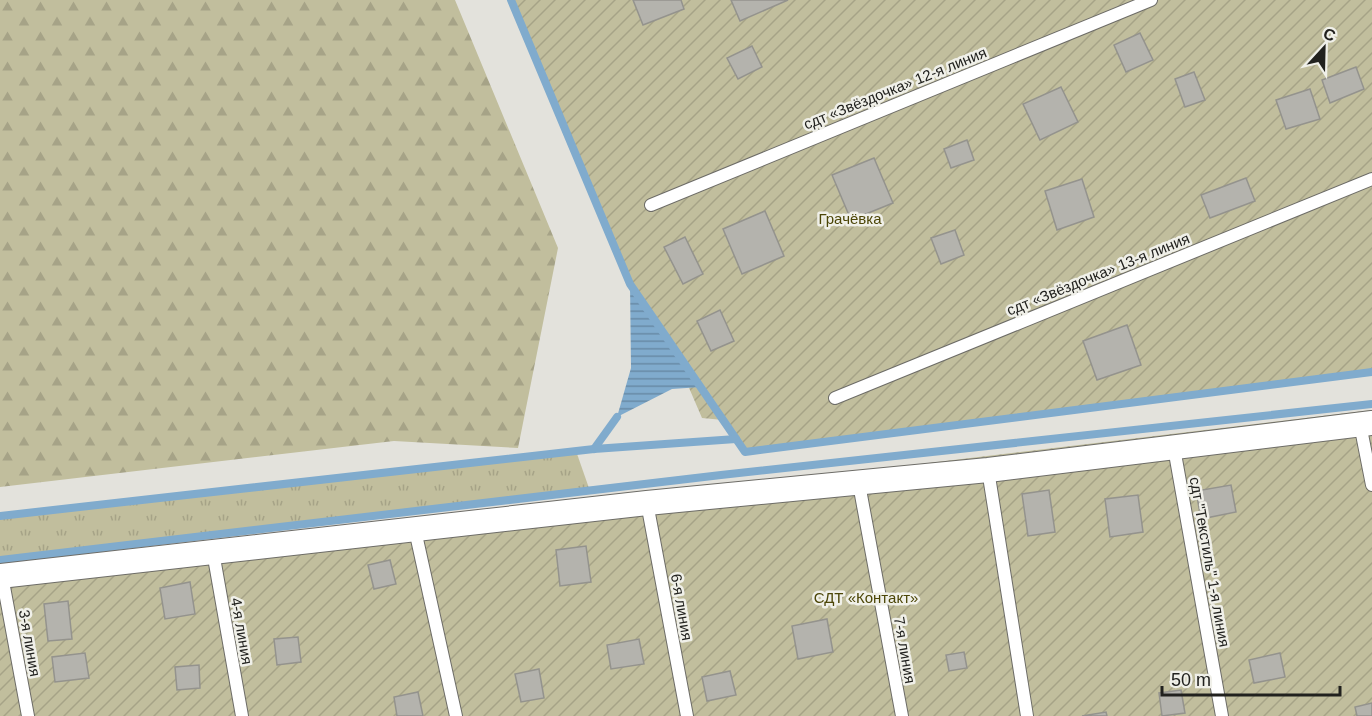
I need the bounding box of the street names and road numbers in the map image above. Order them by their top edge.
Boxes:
street label: сдт «Звёздочка» 12-я линия [801,43,989,133]
street label: сдт «Звёздочка» 13-я линия [1004,229,1192,319]
street label: сдт "Текстиль" 1-я линия [1187,476,1233,648]
street label: 6-я линия [668,572,696,642]
street label: 4-я линия [228,596,256,666]
street label: 3-я линия [16,608,44,678]
street label: 7-я линия [891,615,919,685]

